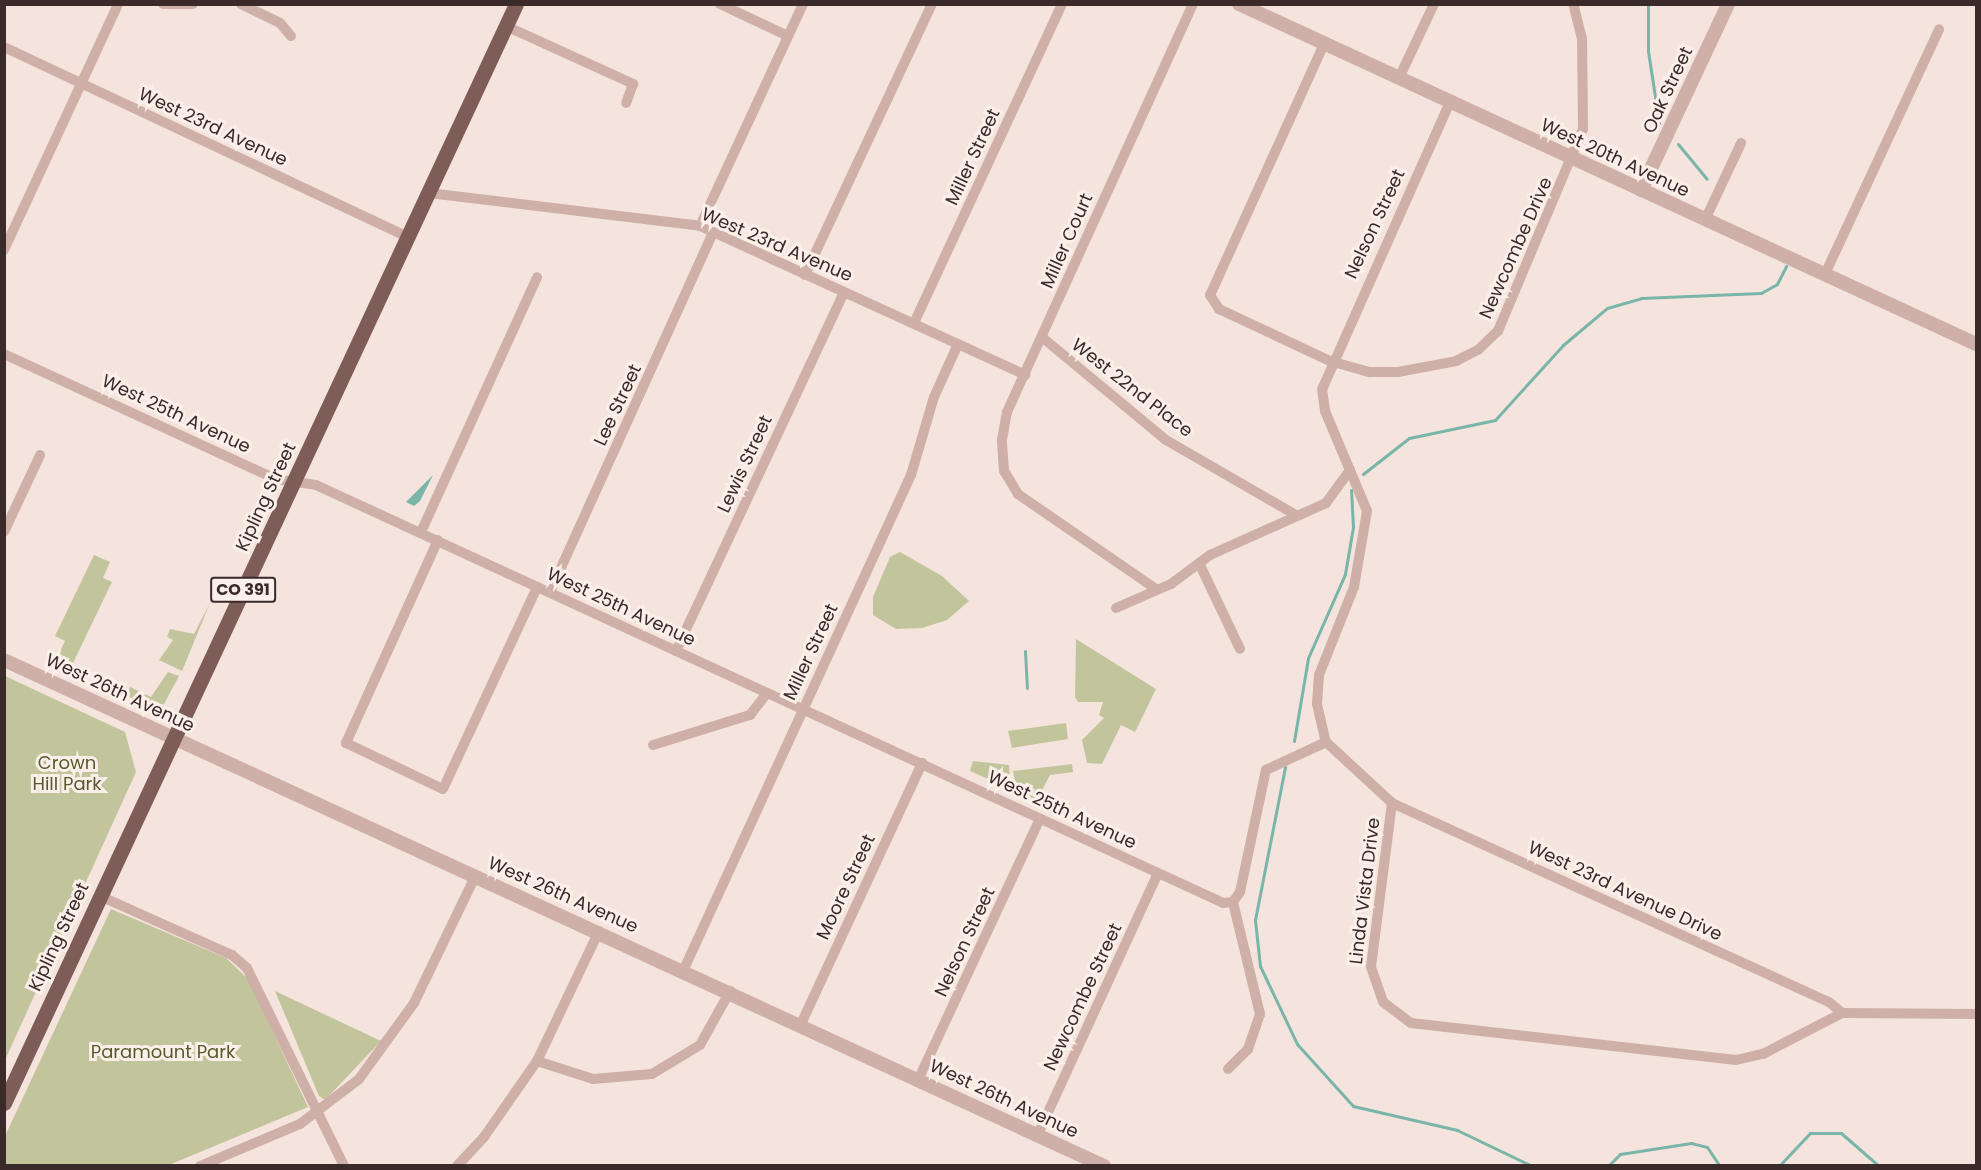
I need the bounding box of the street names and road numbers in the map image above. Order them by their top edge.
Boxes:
street label: Oak Street [1639,43,1697,137]
street label: West 23rd Avenue [135,83,291,171]
street label: Miller Street [941,105,1005,209]
street label: West 20th Avenue [1537,114,1693,202]
street label: Nelson Street [1340,166,1410,282]
street label: Newcombe Drive [1475,174,1557,322]
street label: Miller Court [1036,190,1098,292]
street label: West 23rd Avenue [698,203,856,287]
street label: West 22nd Place [1067,334,1197,442]
street label: Lee Street [590,361,646,449]
street label: West 25th Avenue [98,370,254,458]
street label: Lewis Street [713,412,777,516]
street label: Kipling Street [231,439,301,555]
street label: West 25th Avenue [543,563,699,651]
road number: CO 391 [210,577,276,603]
street label: Miller Street [779,600,843,704]
street label: West 26th Avenue [42,649,198,737]
street label: West 25th Avenue [984,766,1140,854]
street label: Linda Vista Drive [1345,816,1385,966]
street label: Moore Street [812,831,880,943]
street label: West 23rd Avenue Drive [1525,836,1725,946]
street label: West 26th Avenue [485,852,641,938]
street label: Kipling Street [24,879,94,995]
street label: Nelson Street [930,884,1000,1000]
street label: Newcombe Street [1039,920,1127,1074]
street label: West 26th Avenue [926,1055,1082,1143]

